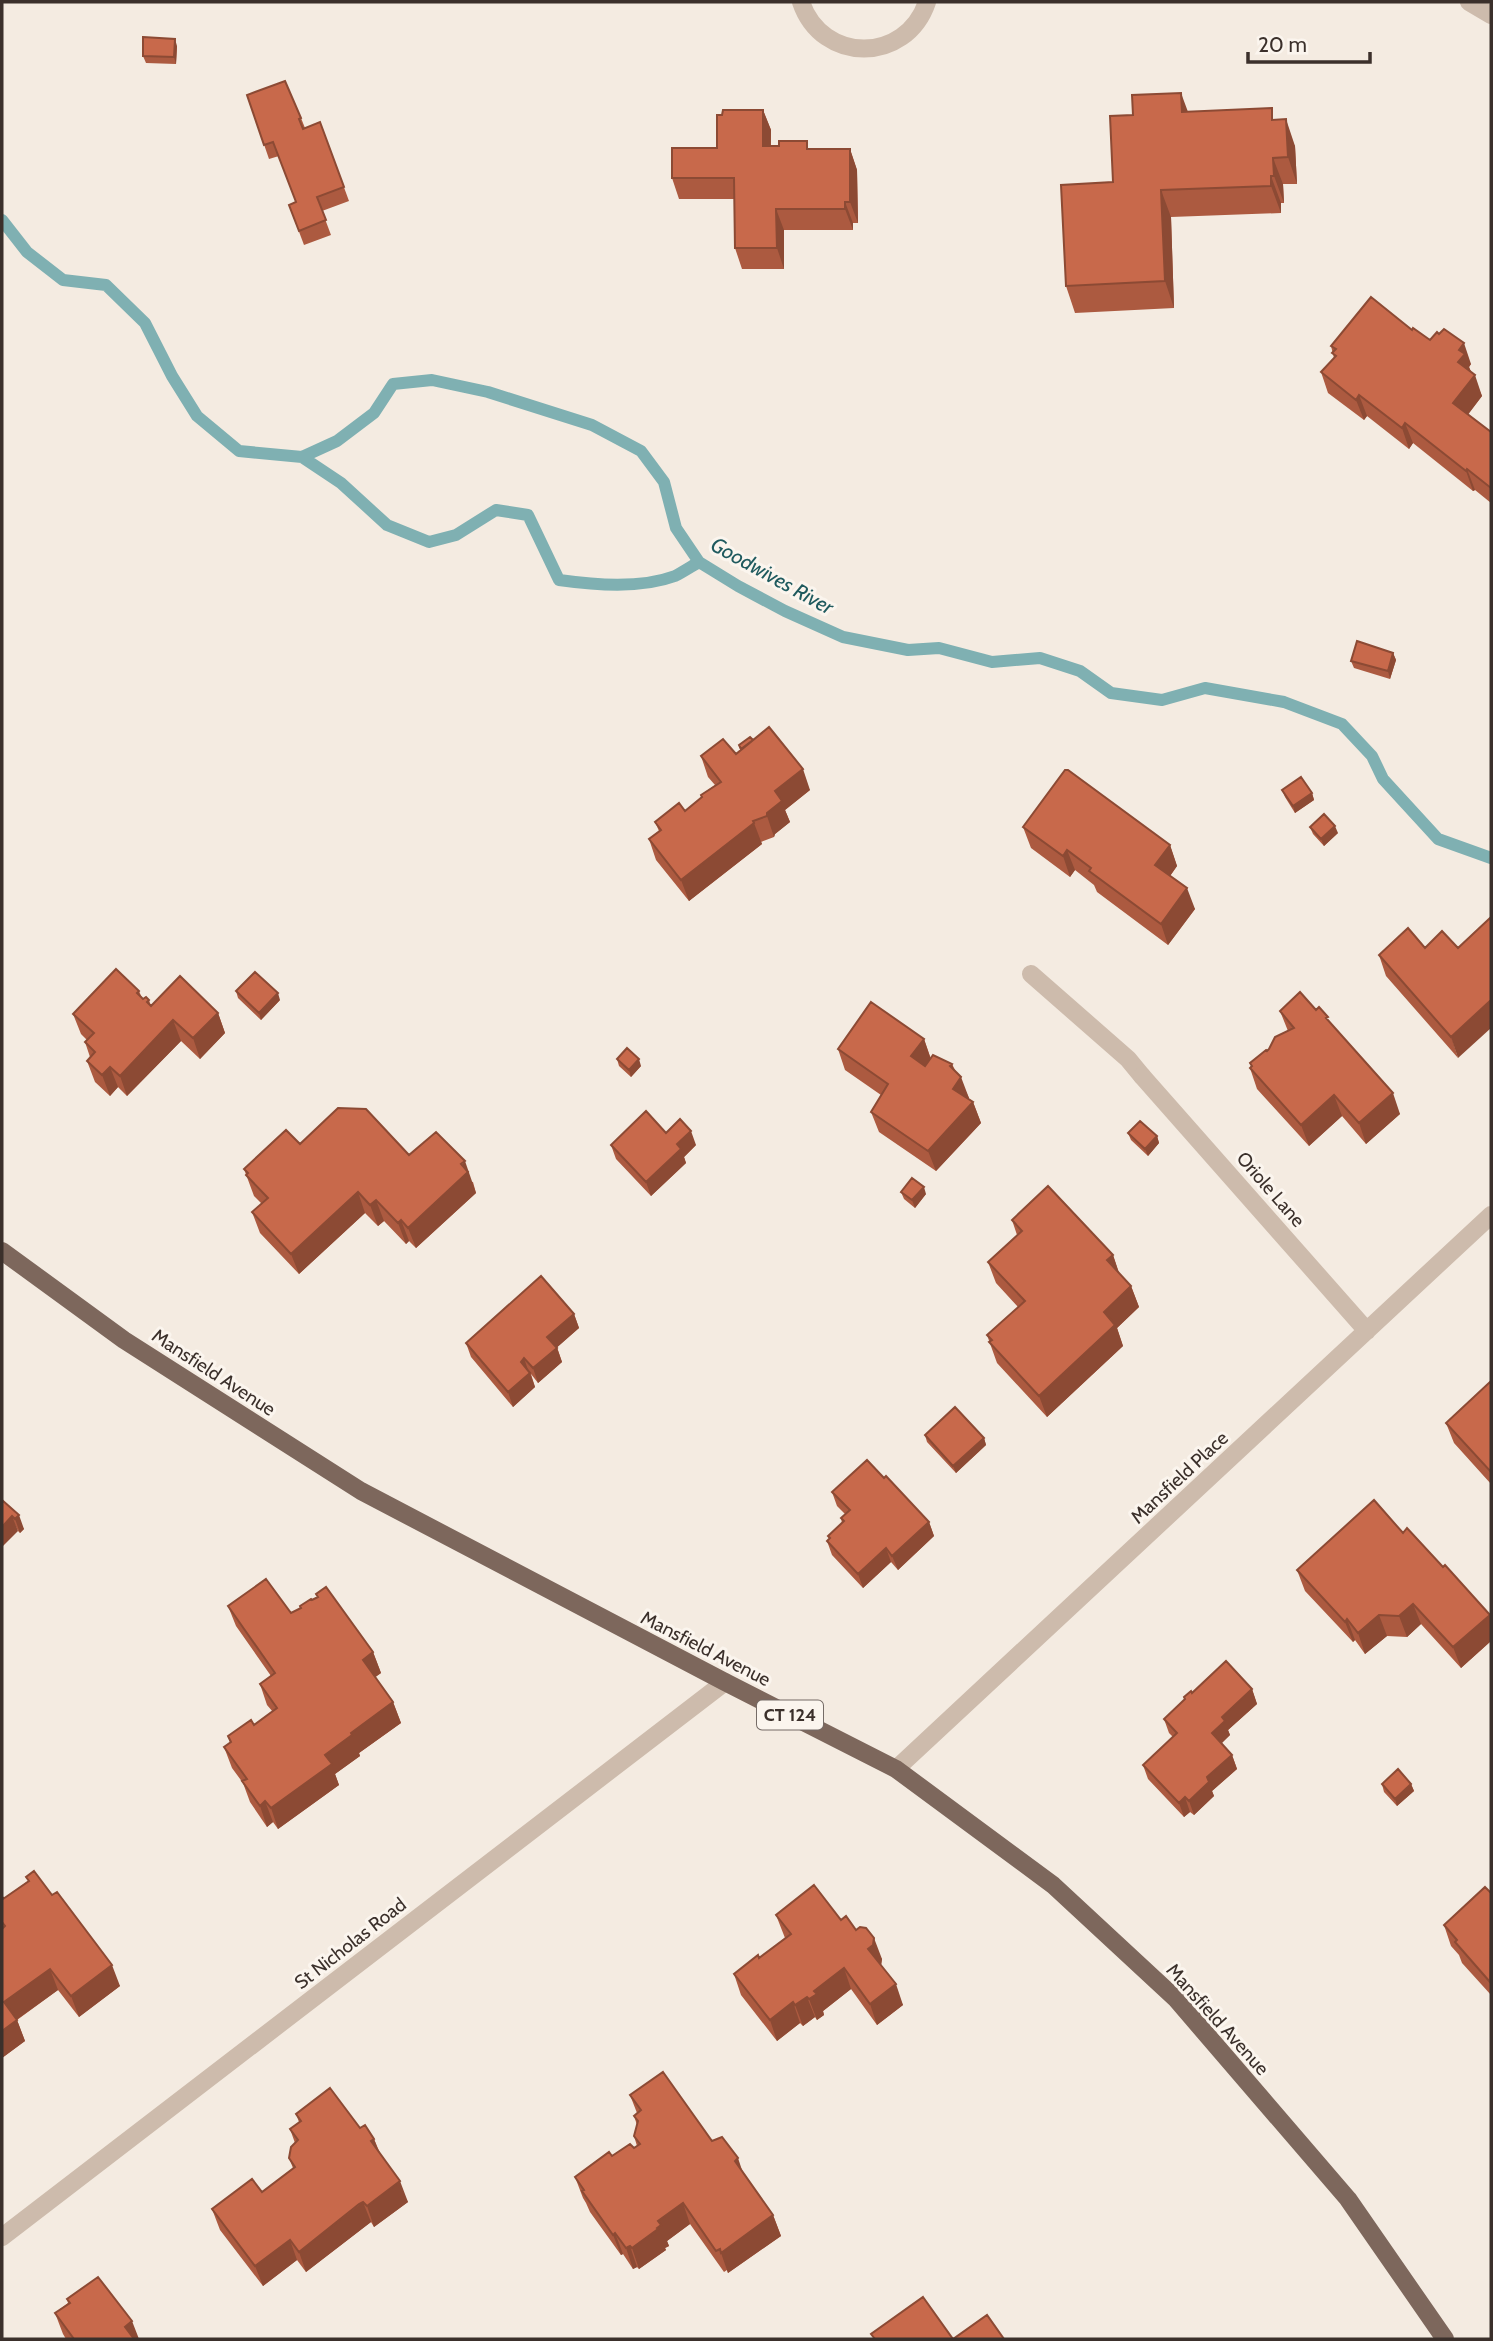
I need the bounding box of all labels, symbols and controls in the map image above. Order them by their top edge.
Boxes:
scale bar [1248,21,1370,65]
text: 20 m [1258,32,1307,57]
water label: Goodwives River [706,532,839,620]
street label: Oriole Lane [1232,1147,1310,1232]
street label: Mansfield Avenue [148,1324,280,1421]
street label: Mansfield Place [1126,1426,1233,1528]
street label: Mansfield Avenue [637,1606,775,1691]
road number: CT 124 [757,1700,823,1730]
street label: St Nicholas Road [290,1893,411,1994]
street label: Mansfield Avenue [1161,1959,1274,2080]

